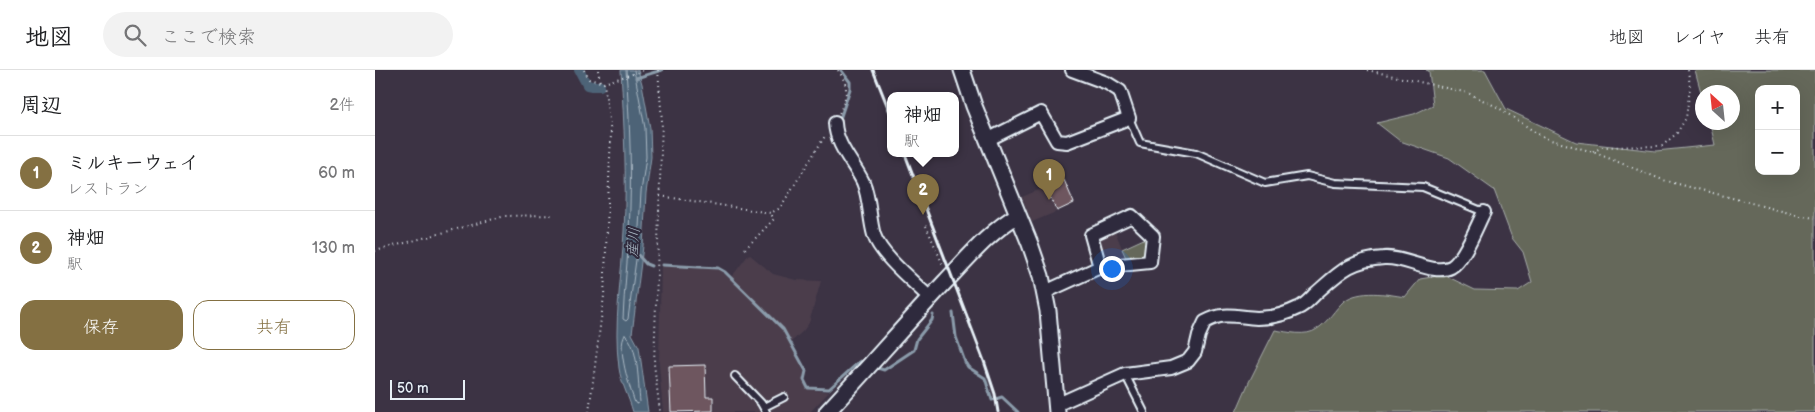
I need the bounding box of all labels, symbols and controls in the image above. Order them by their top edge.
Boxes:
search box [103,12,453,57]
icon: search [121,21,149,49]
text: 地図 [25,23,73,52]
text: ここで検索 [161,26,256,49]
text: 地図 [1609,27,1645,48]
text: レイヤ [1673,27,1726,48]
text: 共有 [1754,27,1790,48]
north arrow [1695,85,1740,130]
map controls [1755,85,1800,175]
button: + [1755,85,1800,130]
popup [887,92,959,157]
text: 周辺 [20,93,62,118]
text: 2件 [330,96,355,115]
text: 神畑 [904,104,942,127]
button: − [1755,130,1800,175]
text: 駅 [904,132,920,151]
text: ミルキーウェイ [67,152,199,175]
pin: 1 [1033,159,1065,200]
text: 1 [33,164,39,183]
text: 60 m [318,164,355,183]
pin: 2 [907,174,939,215]
text: レストラン [67,180,148,199]
water label: 産川 [623,226,644,258]
text: 神畑 [67,227,105,250]
text: 2 [31,239,41,258]
text: 130 m [312,239,355,258]
text: 駅 [67,255,83,274]
your location [1099,256,1125,282]
button: 保存 [20,300,183,350]
button: 共有 [193,300,355,350]
scale bar [390,377,465,400]
text: 50 m [397,380,429,397]

